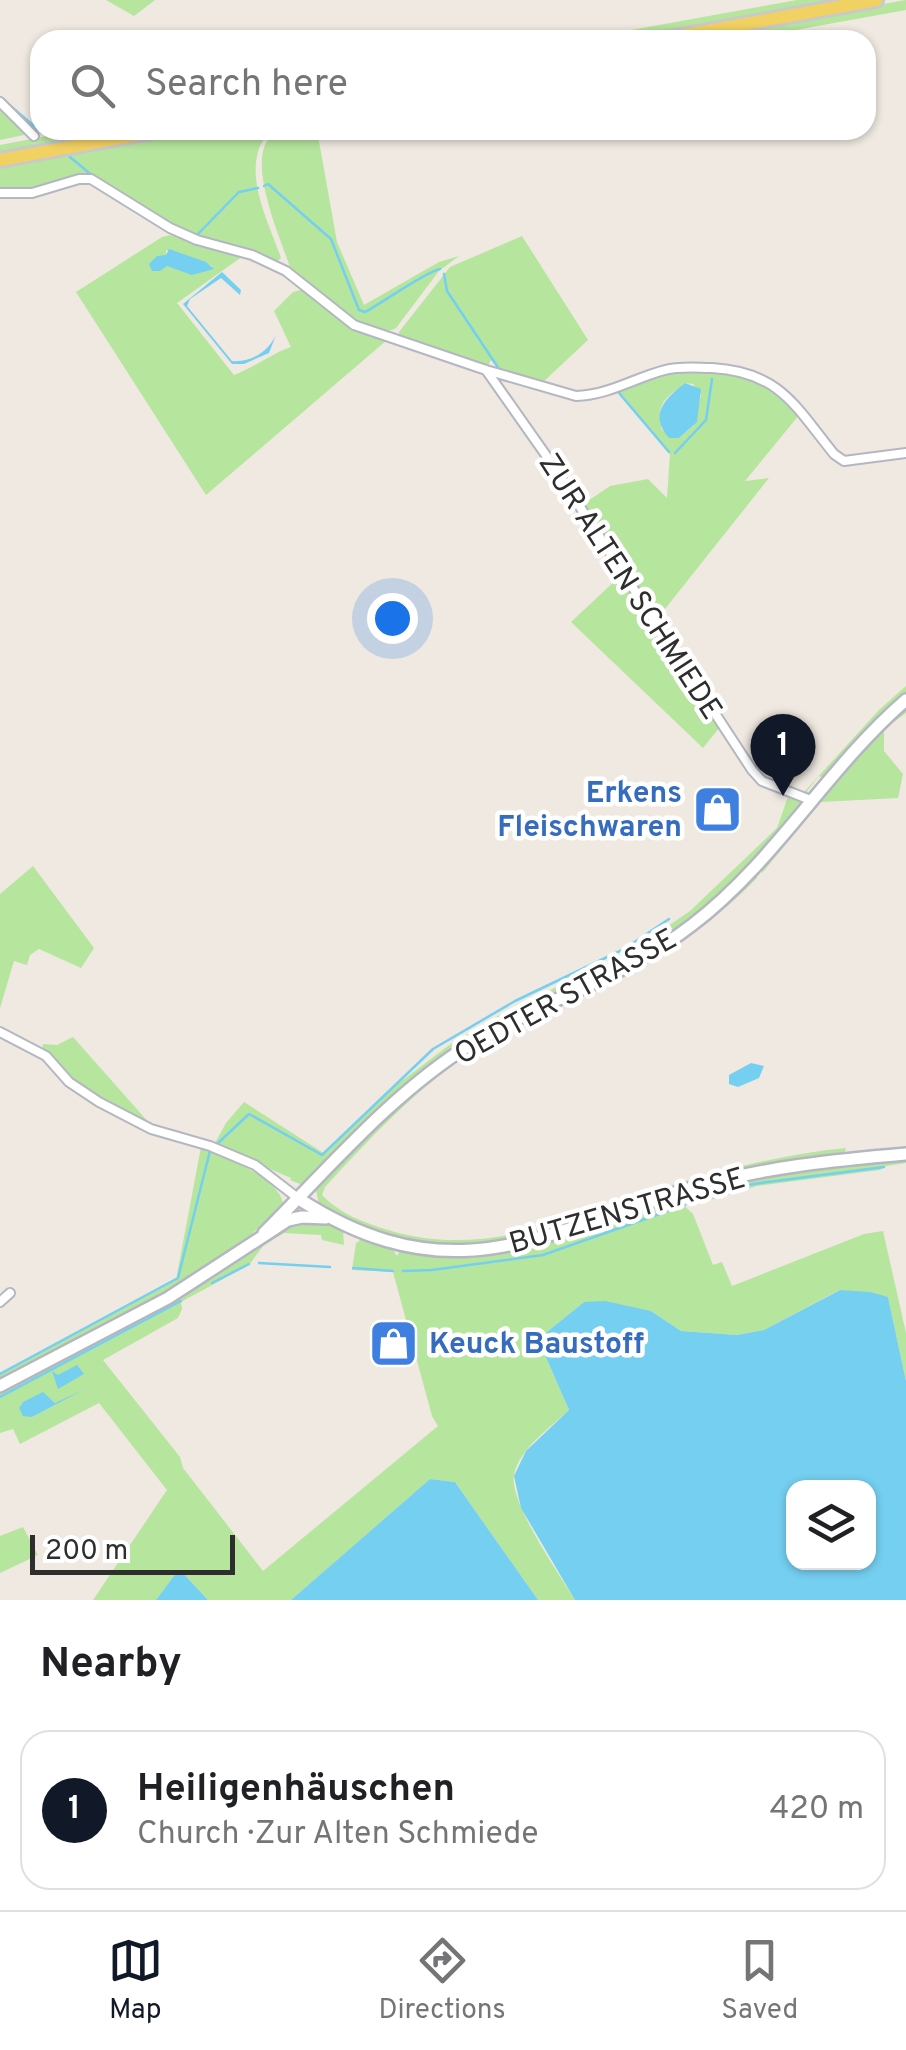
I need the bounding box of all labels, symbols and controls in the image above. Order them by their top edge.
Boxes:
search box [30,30,876,140]
icon: search [65,58,120,113]
text: Search here [145,61,348,110]
street label: ZUR ALTEN SCHMIEDE [529,447,729,727]
your location [367,593,418,644]
pin: 1 [750,714,816,796]
place label: Erkens Fleischwaren [497,776,682,847]
shop icon: Erkens Fleischwaren [691,783,743,835]
street label: OEDTER STRASSE [449,922,684,1075]
street label: BUTZENSTRASSE [505,1161,750,1264]
shop icon: Keuck Baustoff [368,1317,420,1369]
place label: Keuck Baustoff [429,1327,644,1364]
map controls [786,1480,876,1570]
button: layers [786,1480,876,1570]
scale bar [30,1530,235,1574]
text: 200 m [45,1534,128,1570]
text: Nearby [40,1639,182,1692]
text: Heiligenhäuschen [137,1766,455,1815]
text: 1 [68,1790,81,1830]
text: 420 m [769,1790,864,1830]
text: Church · Zur Alten Schmiede [137,1815,538,1855]
tab: Map [108,1933,163,2029]
tab: Directions [378,1933,506,2029]
tab: Saved [721,1933,798,2029]

